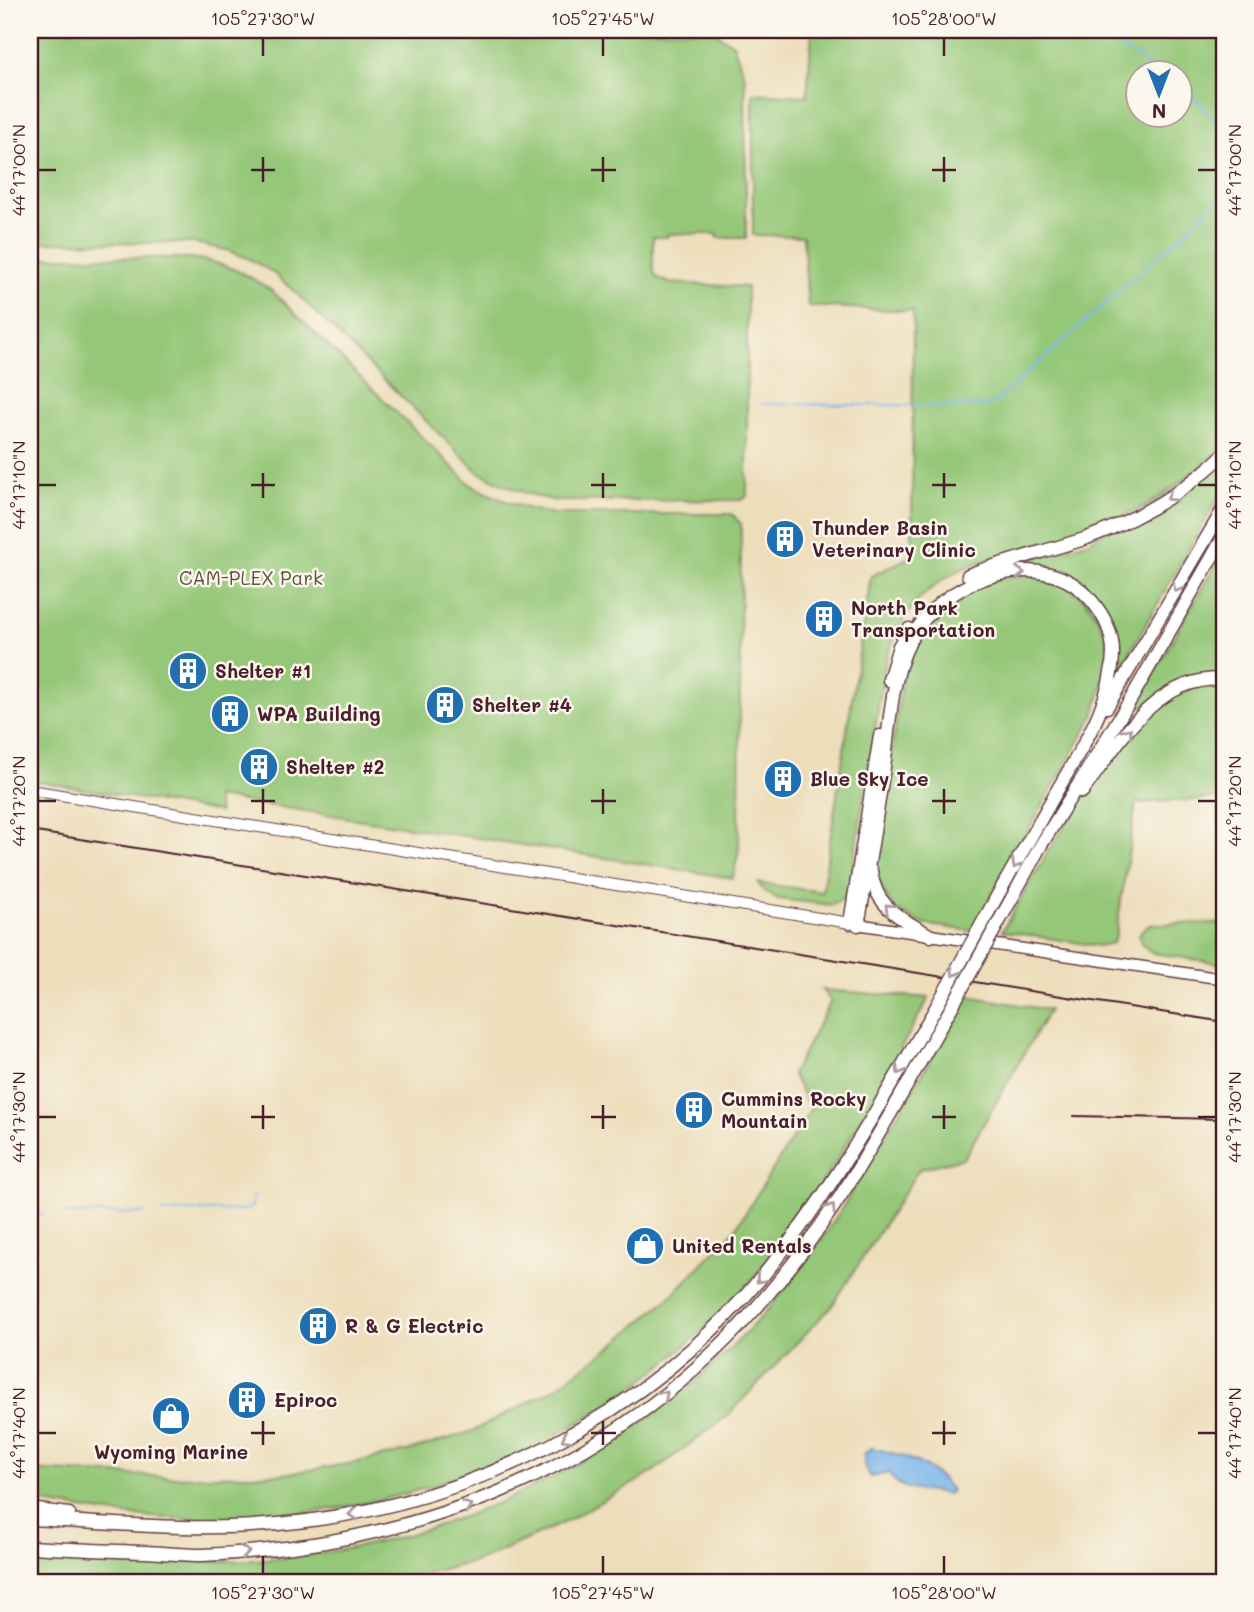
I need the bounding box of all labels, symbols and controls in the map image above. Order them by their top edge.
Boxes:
text: 105°27'30"W [211,6,315,30]
text: 105°27'45"W [551,6,655,30]
text: 105°28'00"W [891,6,997,30]
north arrow [1124,60,1194,130]
text: N [1152,99,1166,124]
text: 44°17'00"N [6,124,30,216]
text: 44°17'00"N [1222,124,1246,216]
text: 44°17'10"N [6,441,30,529]
text: 44°17'10"N [1222,441,1246,529]
one-way arrow [1166,488,1179,501]
place label: Thunder Basin Veterinary Clinic [812,515,976,562]
building icon: Thunder Basin Veterinary Clinic [764,518,806,560]
park label: CAM-PLEX Park [179,565,323,590]
one-way arrow [1015,565,1026,580]
one-way arrow [1172,580,1185,593]
place label: North Park Transportation [851,595,995,642]
building icon: North Park Transportation [803,598,845,640]
building icon: Shelter #1 [167,650,209,692]
place label: Shelter #1 [215,658,311,683]
building icon: Shelter #4 [424,684,466,726]
place label: Shelter #4 [472,692,572,717]
building icon: WPA Building [209,693,251,735]
place label: WPA Building [257,701,381,726]
one-way arrow [1119,728,1132,740]
building icon: Shelter #2 [238,746,280,788]
place label: Shelter #2 [286,754,384,779]
text: 44°17'20"N [6,756,30,846]
text: 44°17'20"N [1222,756,1246,846]
building icon: Blue Sky Ice [762,758,804,800]
place label: Blue Sky Ice [810,766,929,791]
one-way arrow [1011,856,1024,869]
one-way arrow [884,904,897,916]
one-way arrow [950,965,963,977]
one-way arrow [895,1062,908,1075]
text: 44°17'30"N [6,1071,30,1163]
text: 44°17'30"N [1222,1071,1246,1163]
place label: Cummins Rocky Mountain [721,1086,866,1133]
building icon: Cummins Rocky Mountain [673,1089,715,1131]
one-way arrow [823,1203,835,1216]
shop icon: United Rentals [624,1225,666,1267]
place label: United Rentals [672,1233,812,1258]
one-way arrow [756,1271,768,1284]
building icon: R & G Electric [297,1305,339,1347]
place label: R & G Electric [345,1313,484,1338]
building icon: Epiroc [226,1379,268,1421]
text: 44°17'40"N [6,1387,30,1479]
place label: Epiroc [274,1387,337,1412]
text: 44°17'40"N [1222,1387,1246,1479]
one-way arrow [656,1391,669,1403]
shop icon: Wyoming Marine [150,1395,192,1437]
one-way arrow [561,1430,573,1443]
place label: Wyoming Marine [94,1439,248,1464]
one-way arrow [460,1500,472,1514]
one-way arrow [347,1506,359,1521]
one-way arrow [239,1544,251,1559]
text: 105°27'30"W [211,1580,315,1604]
text: 105°27'45"W [551,1580,655,1604]
text: 105°28'00"W [891,1580,997,1604]

